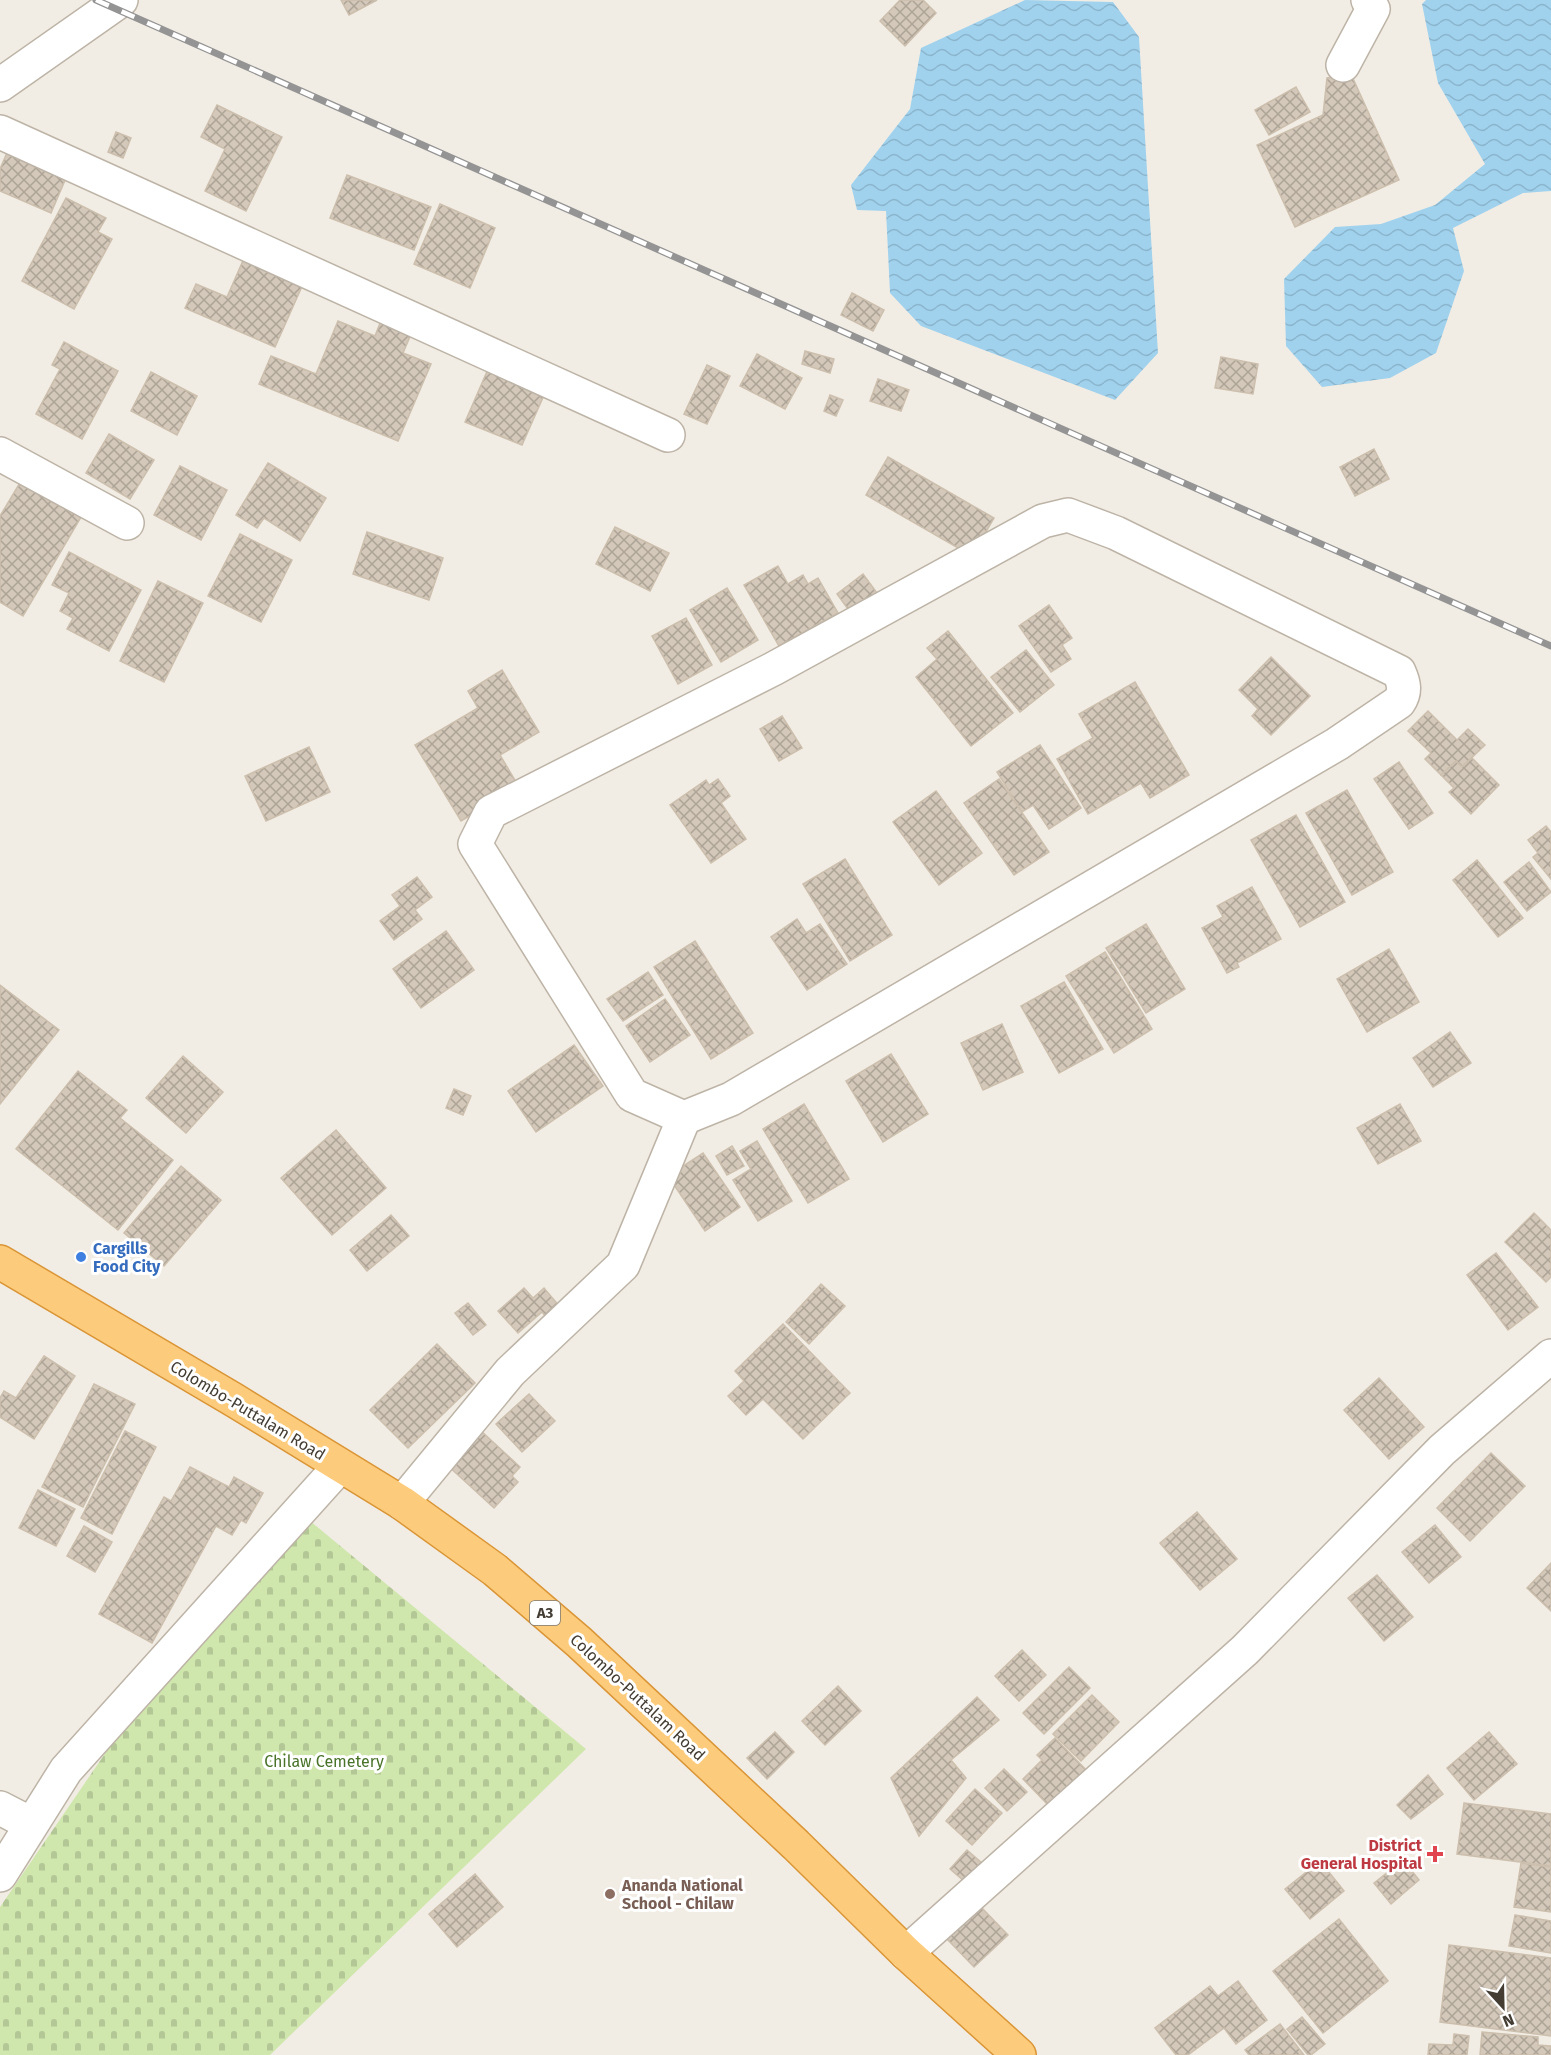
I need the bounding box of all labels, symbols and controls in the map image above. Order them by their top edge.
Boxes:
place label: Cargills Food City [93,1239,161,1276]
marker: Cargills Food City [74,1250,88,1264]
street label: Colombo-Puttalam Road [167,1357,329,1464]
road number: A3 [530,1601,560,1625]
street label: Colombo-Puttalam Road [566,1630,709,1765]
park label: Chilaw Cemetery [264,1752,384,1771]
place label: District General Hospital [1301,1836,1423,1873]
marker: District General Hospital [1426,1845,1444,1863]
place label: Ananda National School - Chilaw [621,1876,743,1913]
marker: Ananda National School - Chilaw [603,1887,617,1901]
north arrow [1473,1977,1533,2037]
text: N [1500,2010,1517,2031]

